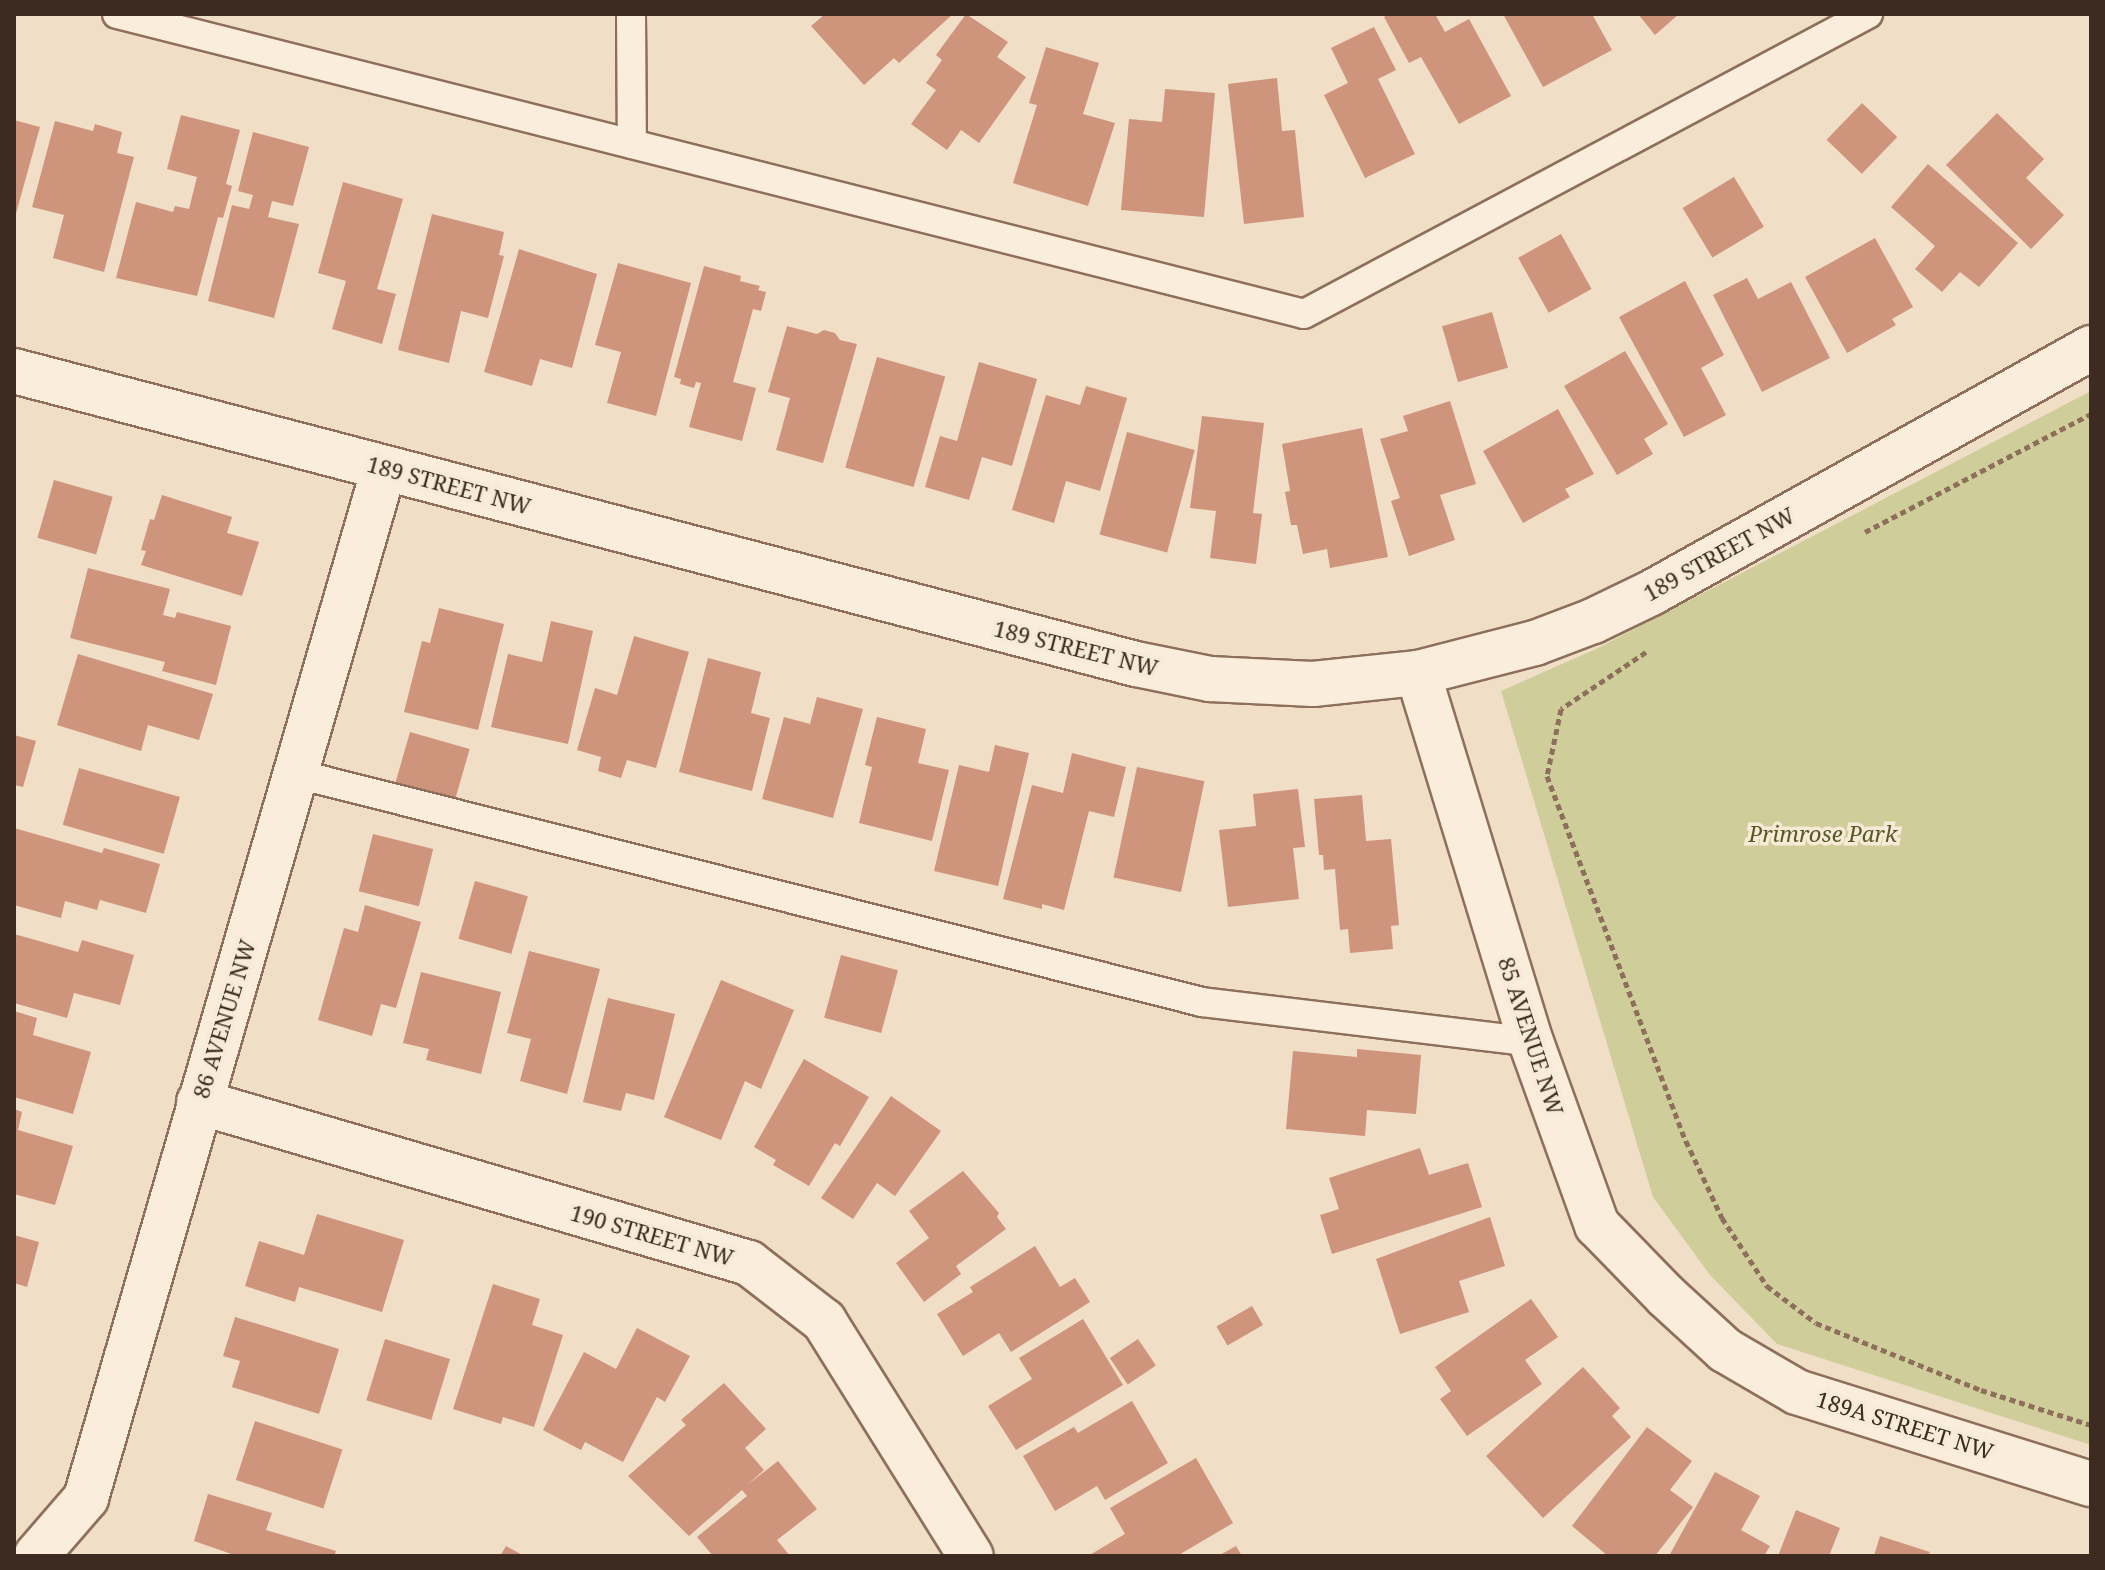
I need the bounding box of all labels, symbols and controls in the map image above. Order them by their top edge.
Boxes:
street label: 189 STREET NW [364,450,534,520]
street label: 189 STREET NW [1639,502,1799,606]
street label: 189 STREET NW [991,615,1161,681]
park label: Primrose Park [1749,821,1897,847]
street label: 86 AVENUE NW [187,937,261,1101]
street label: 85 AVENUE NW [1493,954,1569,1118]
street label: 190 STREET NW [567,1199,737,1271]
street label: 189A STREET NW [1813,1385,1997,1465]

